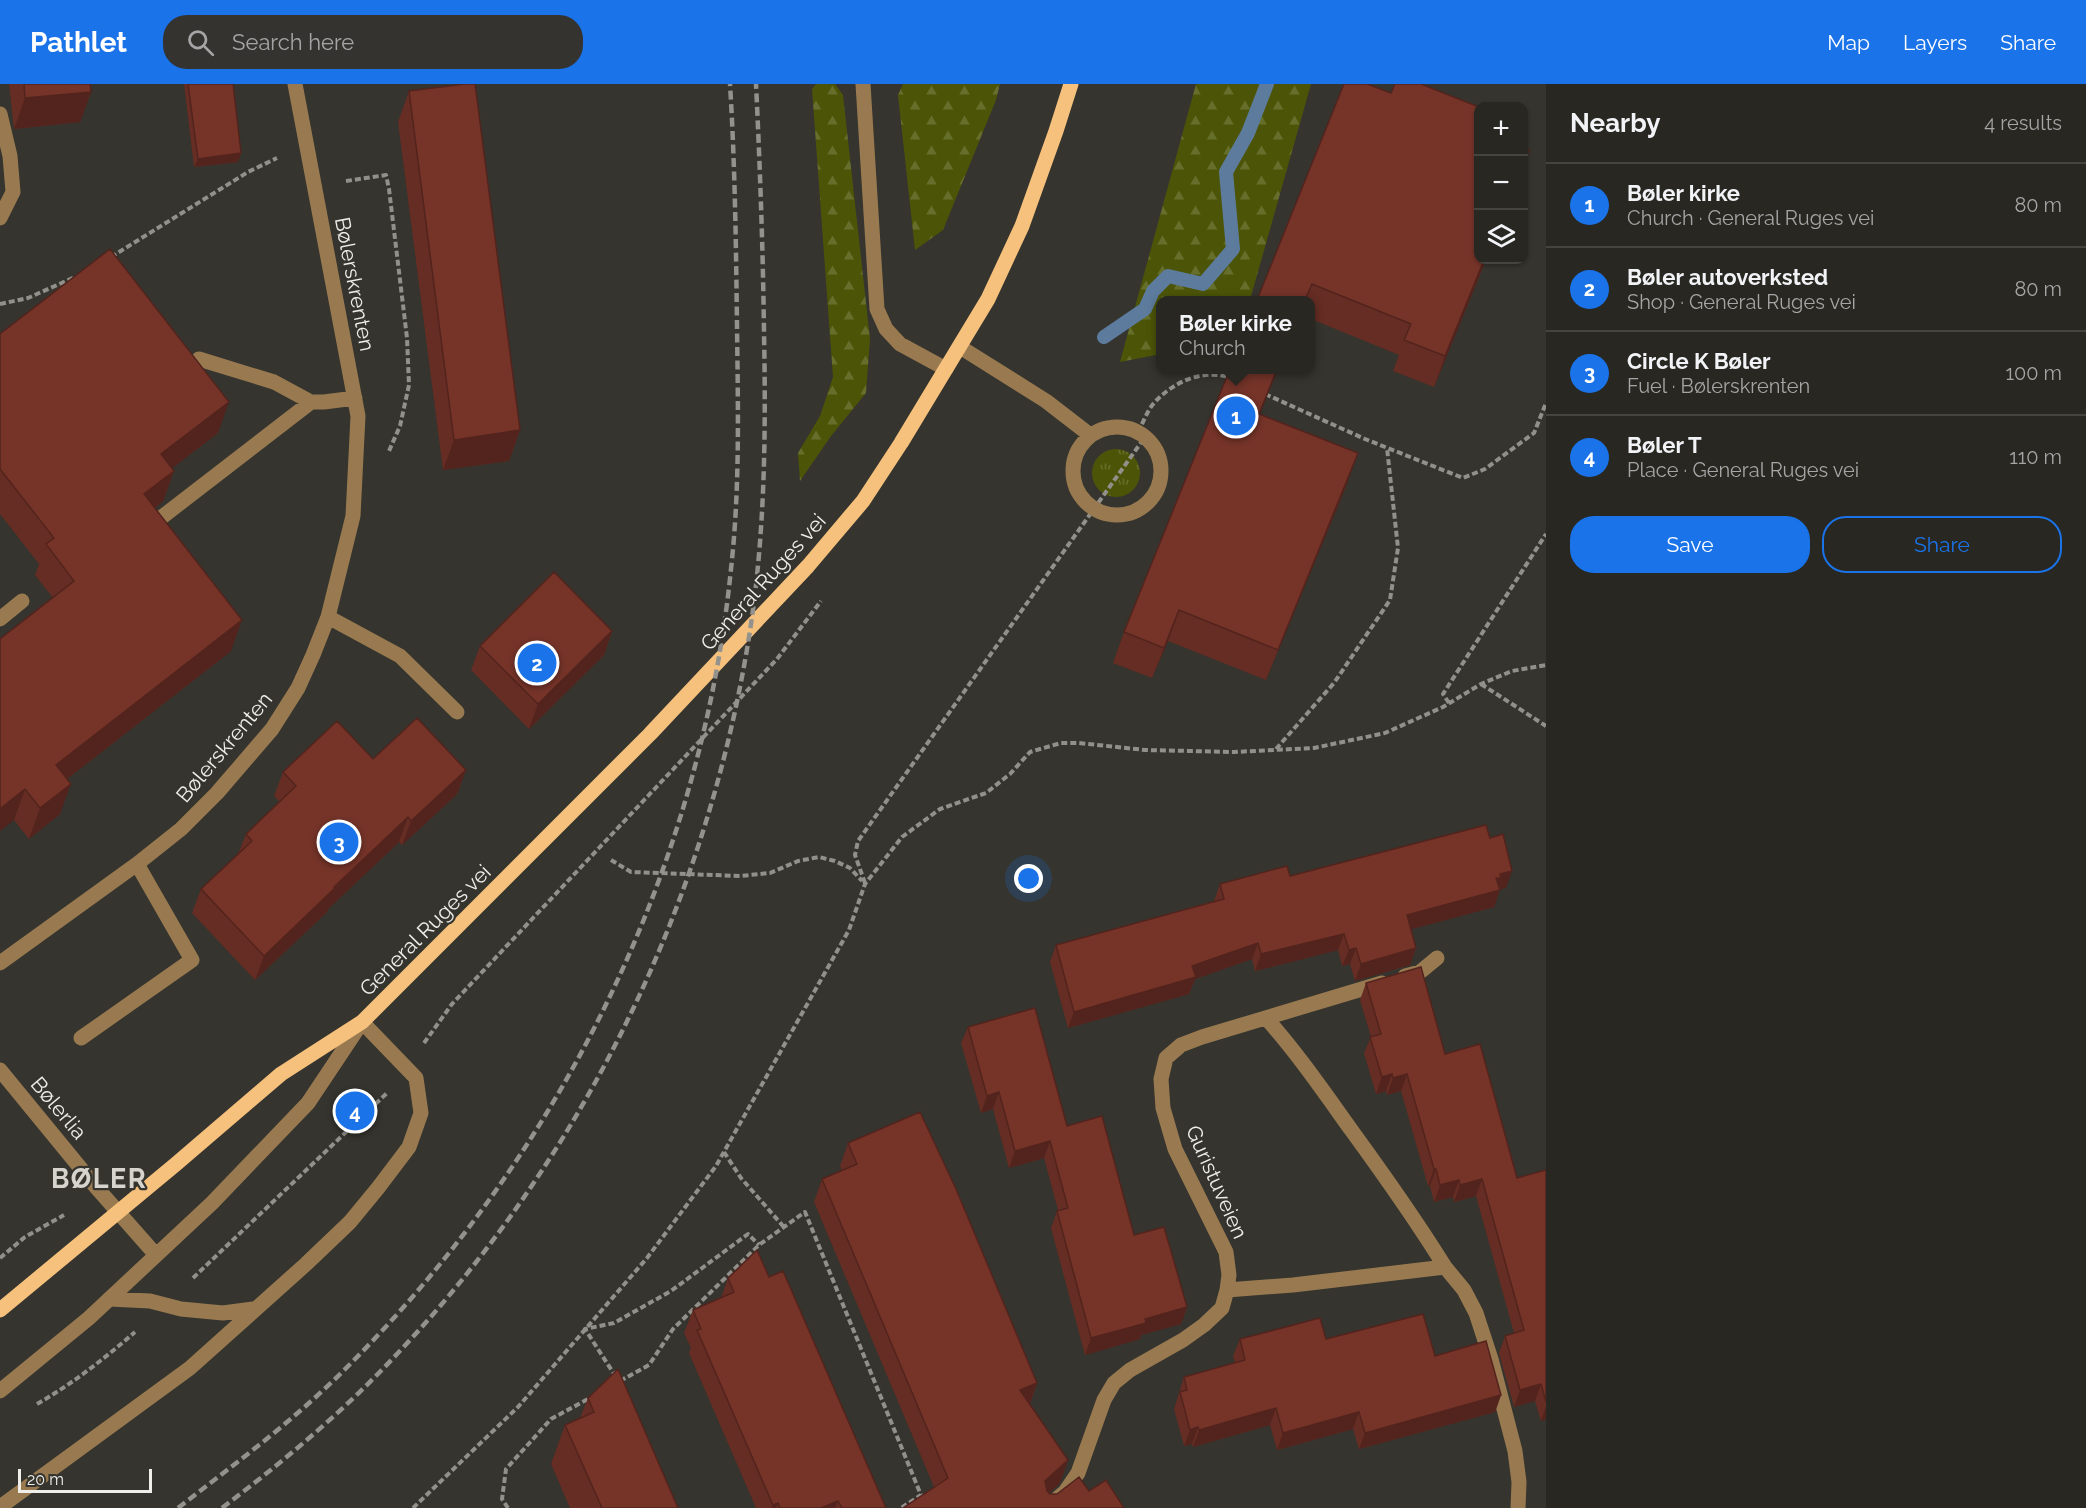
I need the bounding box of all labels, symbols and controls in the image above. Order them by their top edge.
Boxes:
search box [163,15,583,69]
text: Pathlet [30,26,127,59]
icon: search [184,26,217,59]
text: Search here [232,29,354,55]
text: Map [1827,30,1870,55]
text: Layers [1903,30,1967,55]
text: Share [2000,30,2056,55]
map controls [1474,102,1528,264]
button: + [1474,102,1528,156]
text: Nearby [1570,108,1660,138]
text: 4 results [1984,111,2062,135]
button: − [1474,156,1528,210]
text: Bøler kirke [1627,180,1740,206]
text: 1 [1585,193,1594,217]
text: 80 m [2014,193,2062,217]
text: Church · General Ruges vei [1627,206,1874,230]
button: layers [1474,210,1528,264]
street label: Bølerskrenten [330,215,380,353]
text: Bøler autoverksted [1627,264,1828,290]
text: 2 [1584,277,1595,301]
text: 80 m [2014,277,2062,301]
text: Shop · General Ruges vei [1627,290,1856,314]
popup [1156,296,1315,374]
text: Bøler kirke [1179,310,1292,336]
text: Church [1179,336,1246,360]
text: Circle K Bøler [1627,348,1771,374]
text: 3 [1584,361,1595,385]
text: 100 m [2005,361,2062,385]
text: Fuel · Bølerskrenten [1627,374,1810,398]
pin: 1 [1216,394,1256,438]
text: Bøler T [1627,432,1702,458]
text: 4 [1584,445,1595,469]
text: 110 m [2009,445,2062,469]
text: Place · General Ruges vei [1627,458,1859,482]
street label: General Ruges vei [695,509,831,655]
button: Save [1570,516,1810,573]
button: Share [1822,516,2062,573]
pin: 2 [518,640,556,686]
street label: Bølerskrenten [171,687,277,807]
pin: 3 [320,820,358,864]
street label: General Ruges vei [354,859,496,1001]
your location [1014,864,1043,893]
street label: Bølerlia [26,1072,92,1144]
pin: 4 [336,1088,374,1134]
street label: Guristuveien [1181,1121,1253,1243]
district label: BØLER [51,1163,147,1194]
scale bar [18,1466,152,1494]
text: 20 m [27,1470,64,1489]

